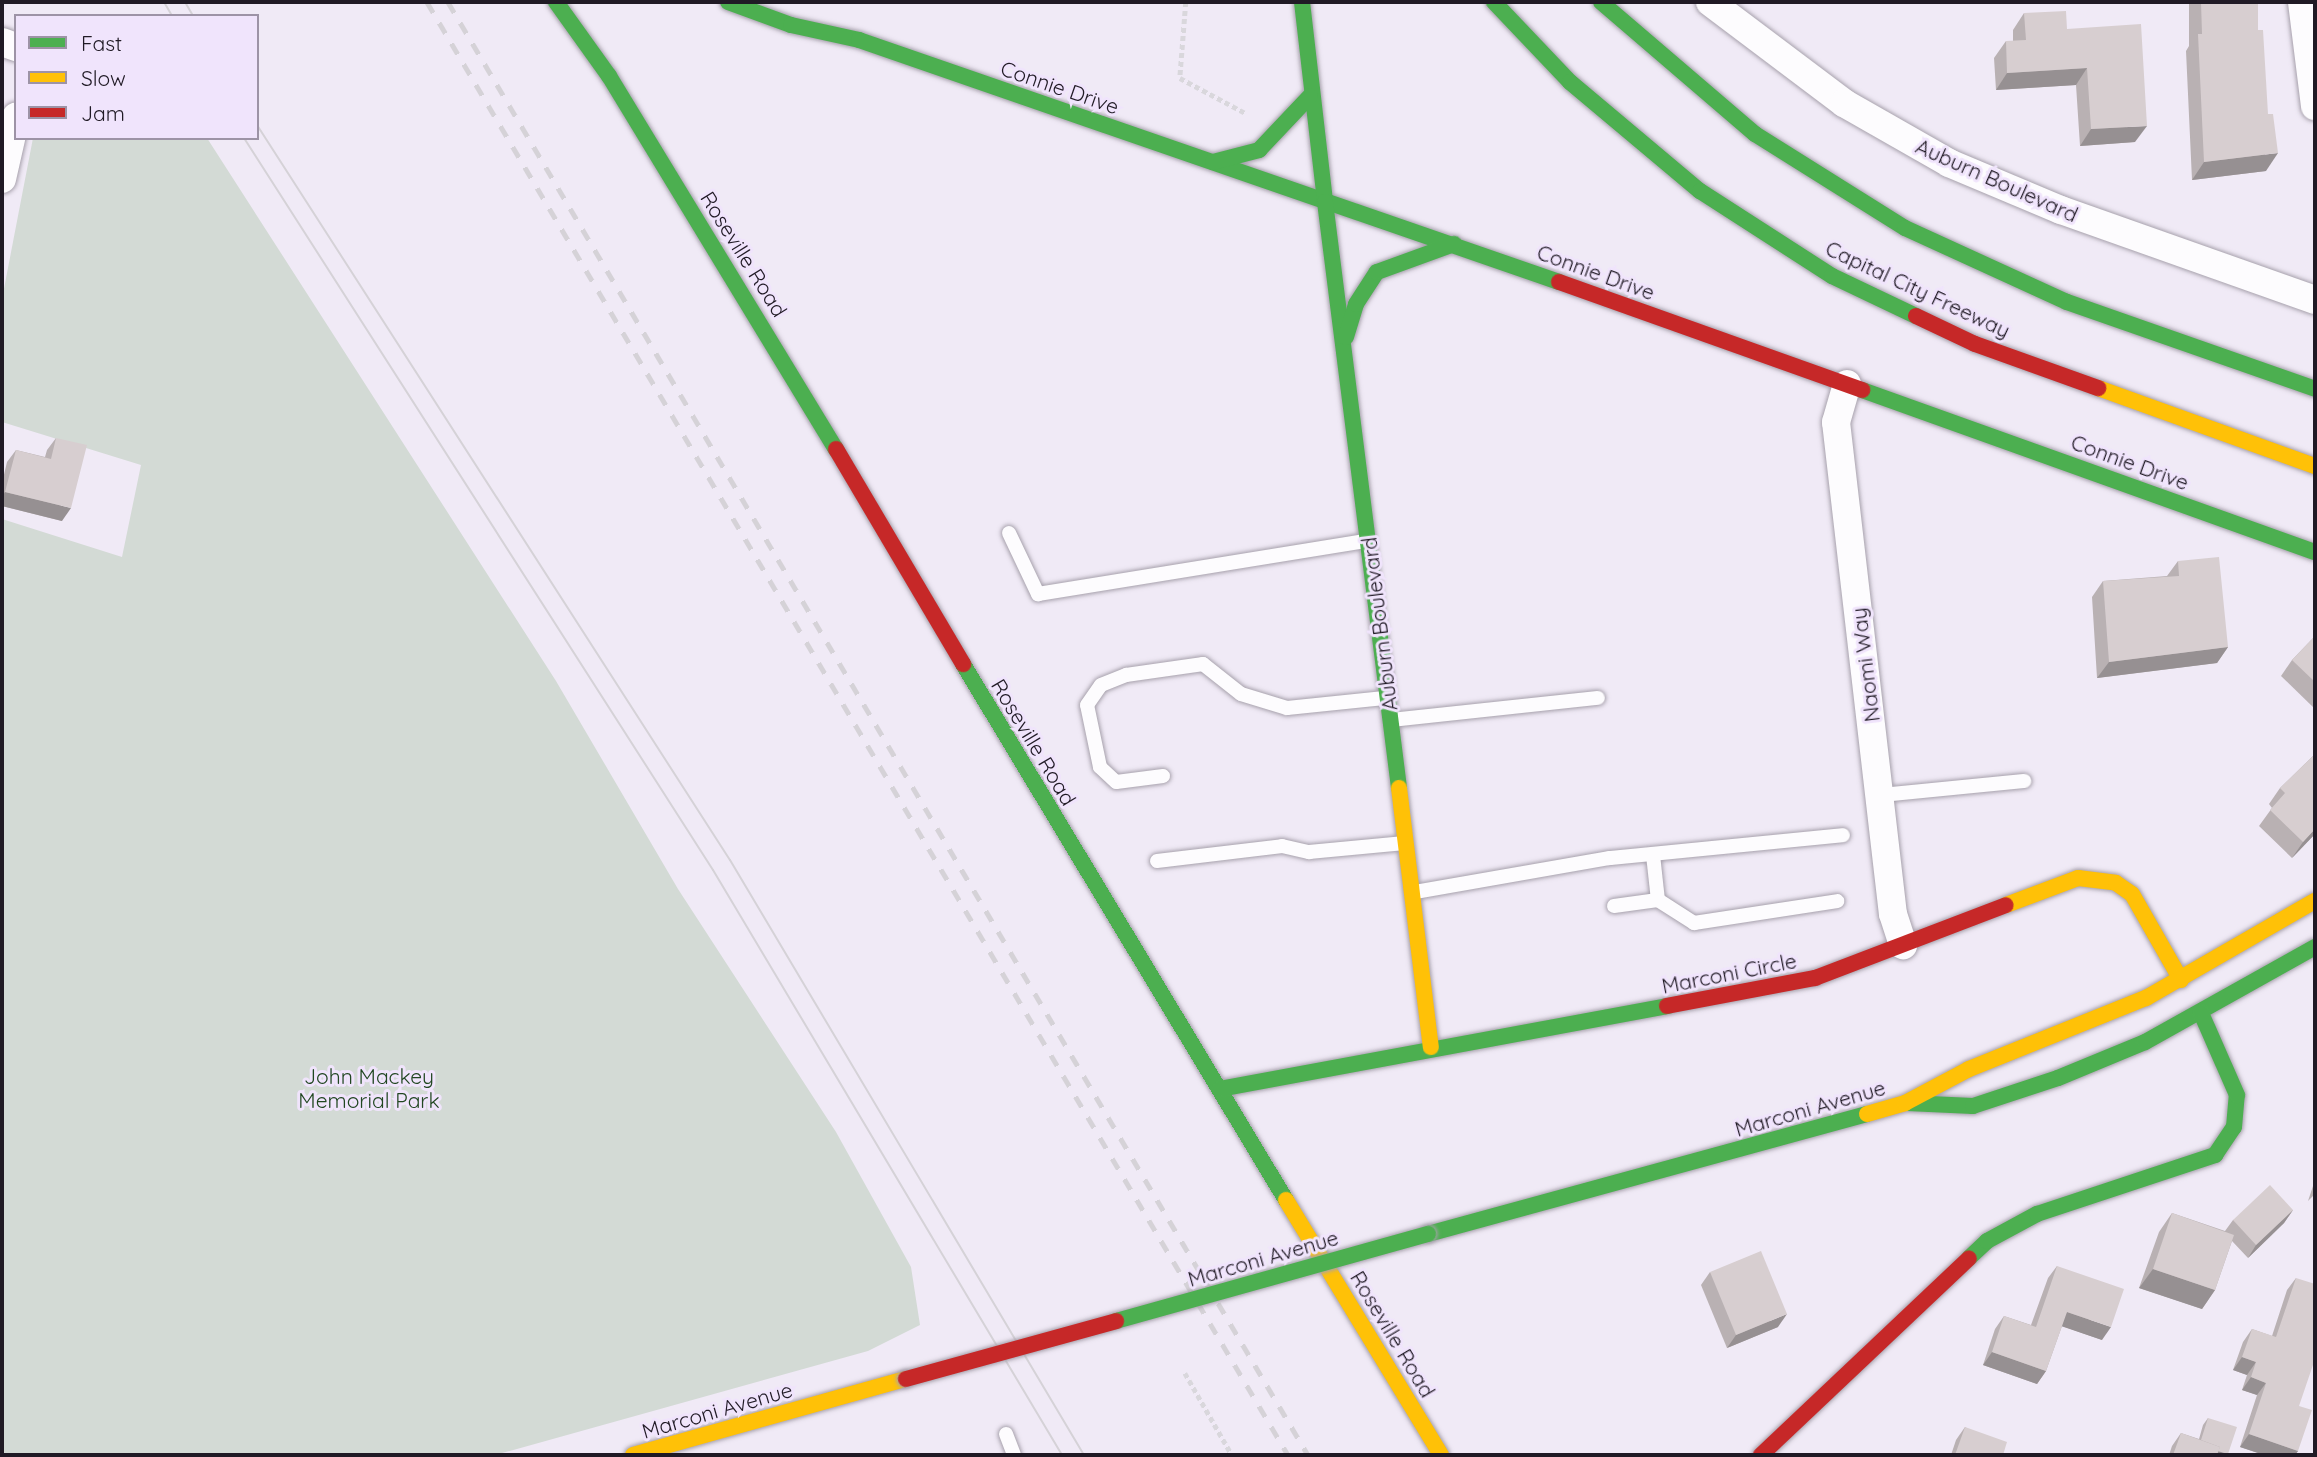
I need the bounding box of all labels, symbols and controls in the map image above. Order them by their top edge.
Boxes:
legend [14,14,259,140]
text: Fast [81,30,122,56]
street label: Connie Drive [998,55,1122,119]
text: Slow [81,65,126,91]
text: Jam [81,100,125,126]
street label: Auburn Boulevard [1912,133,2082,227]
street label: Roseville Road [695,187,793,321]
street label: Capital City Freeway [1822,235,2014,343]
street label: Connie Drive [1534,239,1658,305]
street label: Connie Drive [2068,429,2192,495]
street label: Auburn Boulevard [1356,536,1402,712]
street label: Naomi Way [1845,606,1885,724]
street label: Roseville Road [986,674,1082,810]
street label: Marconi Circle [1659,948,1799,998]
park label: John Mackey Memorial Park [298,1063,440,1113]
street label: Marconi Avenue [1732,1074,1888,1142]
street label: Marconi Avenue [1185,1224,1341,1292]
street label: Roseville Road [1345,1266,1441,1402]
street label: Marconi Avenue [639,1376,795,1444]

